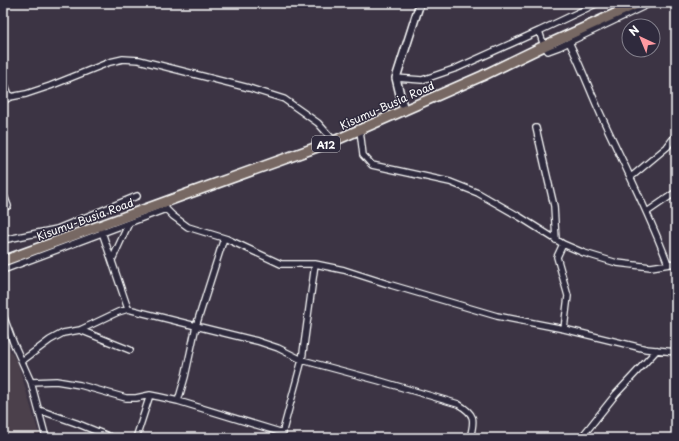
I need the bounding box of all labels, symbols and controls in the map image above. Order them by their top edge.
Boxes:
north arrow [621,18,661,58]
text: N [625,21,643,40]
street label: Kisumu-Busia Road [337,76,437,134]
road number: A12 [312,136,340,152]
street label: Kisumu-Busia Road [34,194,136,244]

